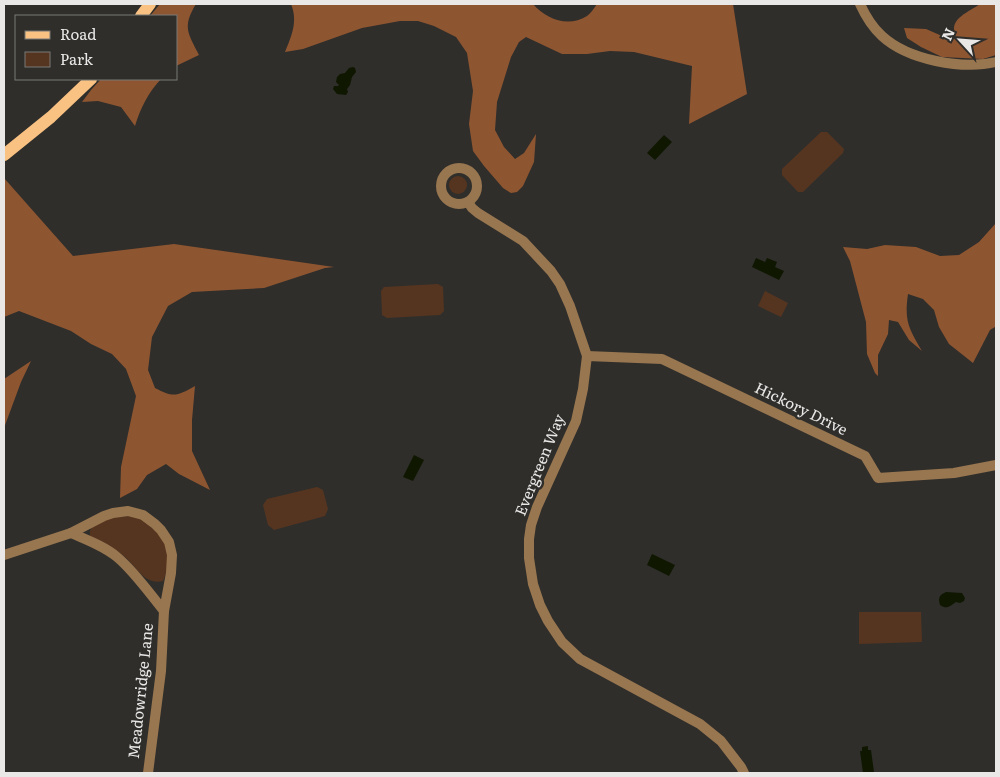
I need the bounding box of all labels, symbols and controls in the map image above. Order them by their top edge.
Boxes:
legend [15,15,178,80]
north arrow [935,15,985,65]
text: Road [60,22,96,45]
text: N [936,24,959,44]
text: Park [60,47,94,70]
street label: Hickory Drive [751,375,852,440]
street label: Evergreen Way [508,410,570,519]
street label: Meadowridge Lane [121,622,158,760]

